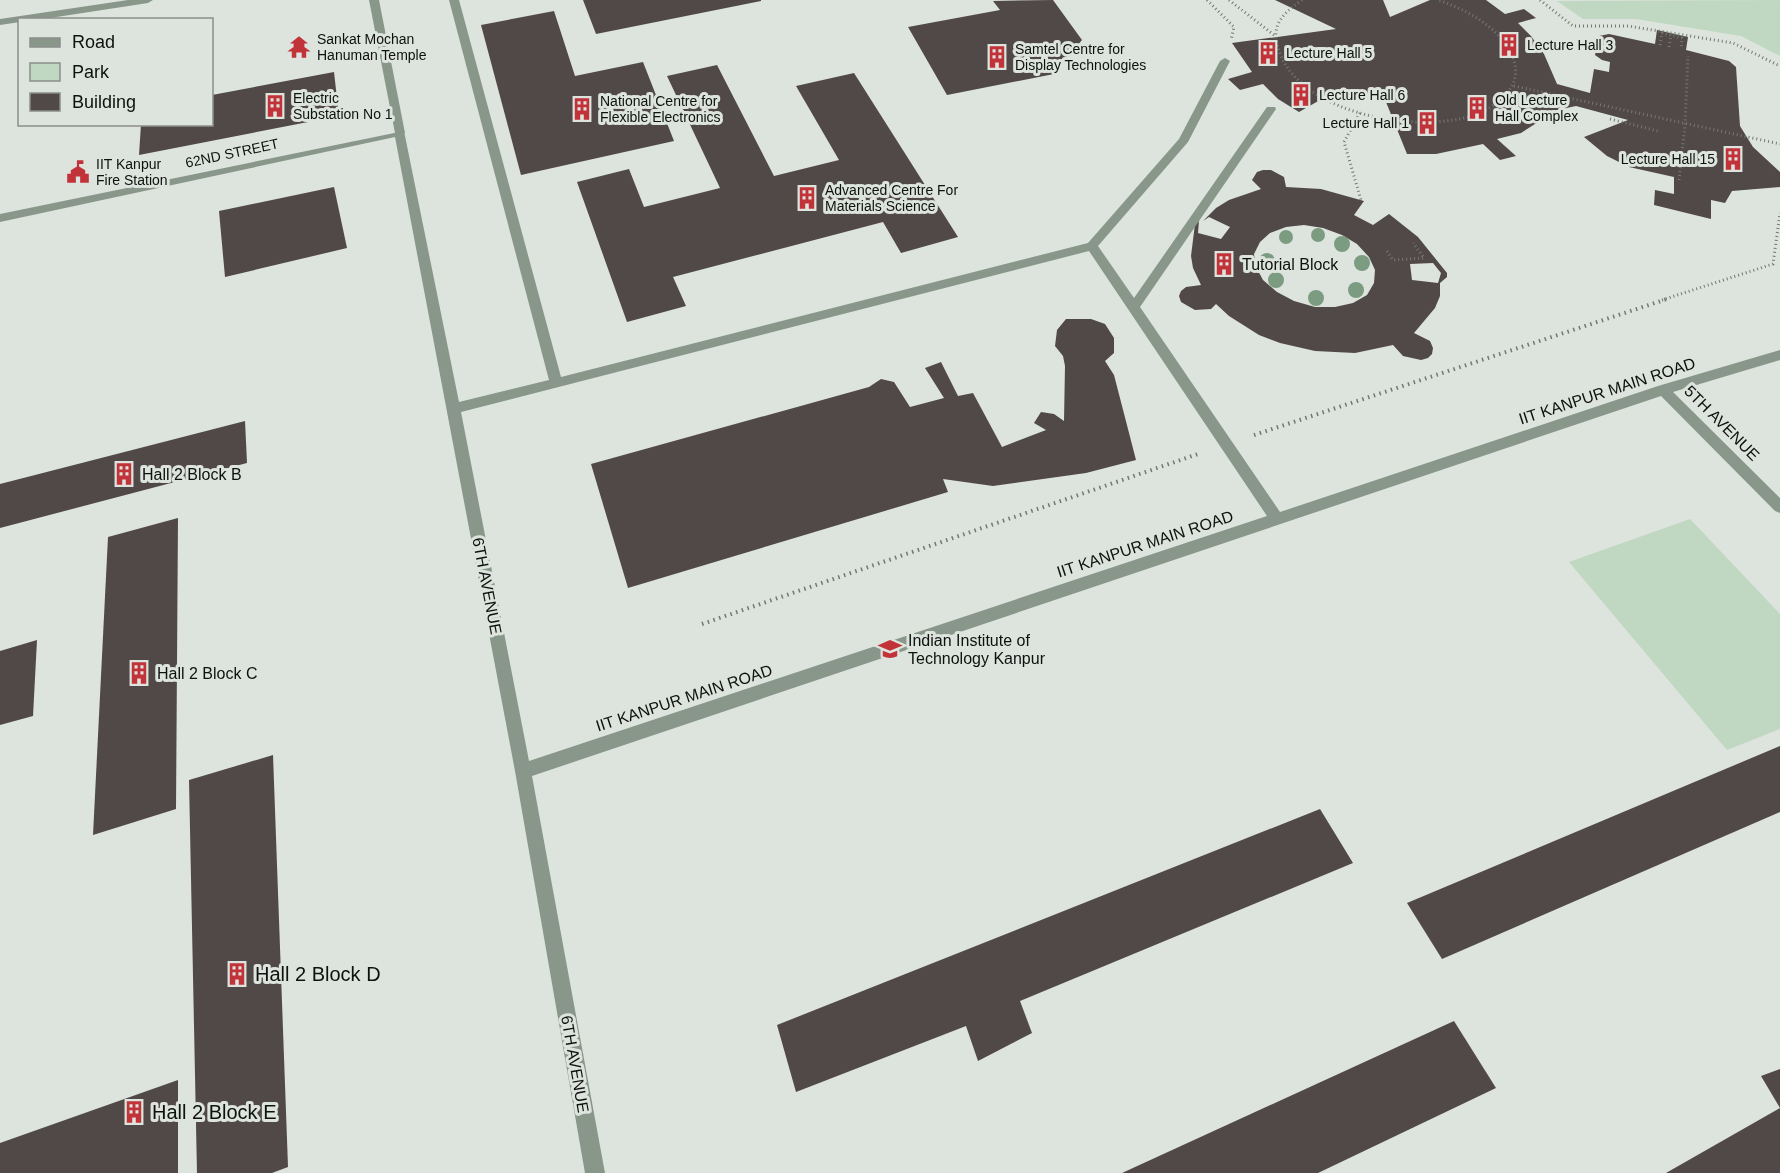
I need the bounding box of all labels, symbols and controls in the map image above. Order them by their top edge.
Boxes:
legend [18,18,213,126]
place label: Sankat Mochan Hanuman Temple [317,31,427,63]
text: Road [72,32,115,52]
building icon: Lecture Hall 3 [1496,32,1522,58]
temple icon: Sankat Mochan Hanuman Temple [286,34,312,60]
place label: Lecture Hall 3 [1527,37,1614,53]
building icon: Lecture Hall 5 [1255,40,1281,66]
place label: Samtel Centre for Display Technologies [1015,41,1146,73]
building icon: Samtel Centre for Display Technologies [984,44,1010,70]
place label: Lecture Hall 5 [1286,45,1373,61]
text: Park [72,62,110,82]
building icon: Lecture Hall 6 [1288,82,1314,108]
place label: Lecture Hall 6 [1319,87,1406,103]
place label: Electric Substation No 1 [293,90,393,122]
text: Building [72,92,136,112]
place label: Old Lecture Hall Complex [1495,92,1578,124]
building icon: Electric Substation No 1 [262,93,288,119]
place label: National Centre for Flexible Electronics [600,93,721,125]
building icon: Old Lecture Hall Complex [1464,95,1490,121]
building icon: National Centre for Flexible Electronics [569,96,595,122]
building icon: Lecture Hall 1 [1414,110,1440,136]
place label: Lecture Hall 1 [1323,115,1409,131]
street label: 62ND STREET [184,135,281,171]
building icon: Lecture Hall 15 [1720,146,1746,172]
place label: Lecture Hall 15 [1621,151,1715,167]
place label: IIT Kanpur Fire Station [96,156,168,188]
public building icon: IIT Kanpur Fire Station [65,159,91,185]
place label: Advanced Centre For Materials Science [825,182,958,214]
building icon: Advanced Centre For Materials Science [794,185,820,211]
building icon: Tutorial Block [1211,251,1237,277]
place label: Tutorial Block [1242,256,1339,273]
street label: IIT KANPUR MAIN ROAD [1517,354,1697,428]
street label: 5TH AVENUE [1681,382,1763,464]
building icon: Hall 2 Block B [111,461,137,487]
place label: Hall 2 Block B [142,466,242,483]
street label: IIT KANPUR MAIN ROAD [1055,507,1235,581]
street label: 6TH AVENUE [469,536,505,636]
place label: Indian Institute of Technology Kanpur [908,632,1046,667]
school or university icon: Indian Institute of Technology Kanpur [877,636,903,662]
building icon: Hall 2 Block C [126,660,152,686]
street label: IIT KANPUR MAIN ROAD [594,661,774,735]
place label: Hall 2 Block C [157,665,257,682]
building icon: Hall 2 Block D [224,961,250,987]
place label: Hall 2 Block D [255,963,381,985]
street label: 6TH AVENUE [558,1014,592,1114]
building icon: Hall 2 Block E [121,1099,147,1125]
place label: Hall 2 Block E [152,1101,277,1123]

